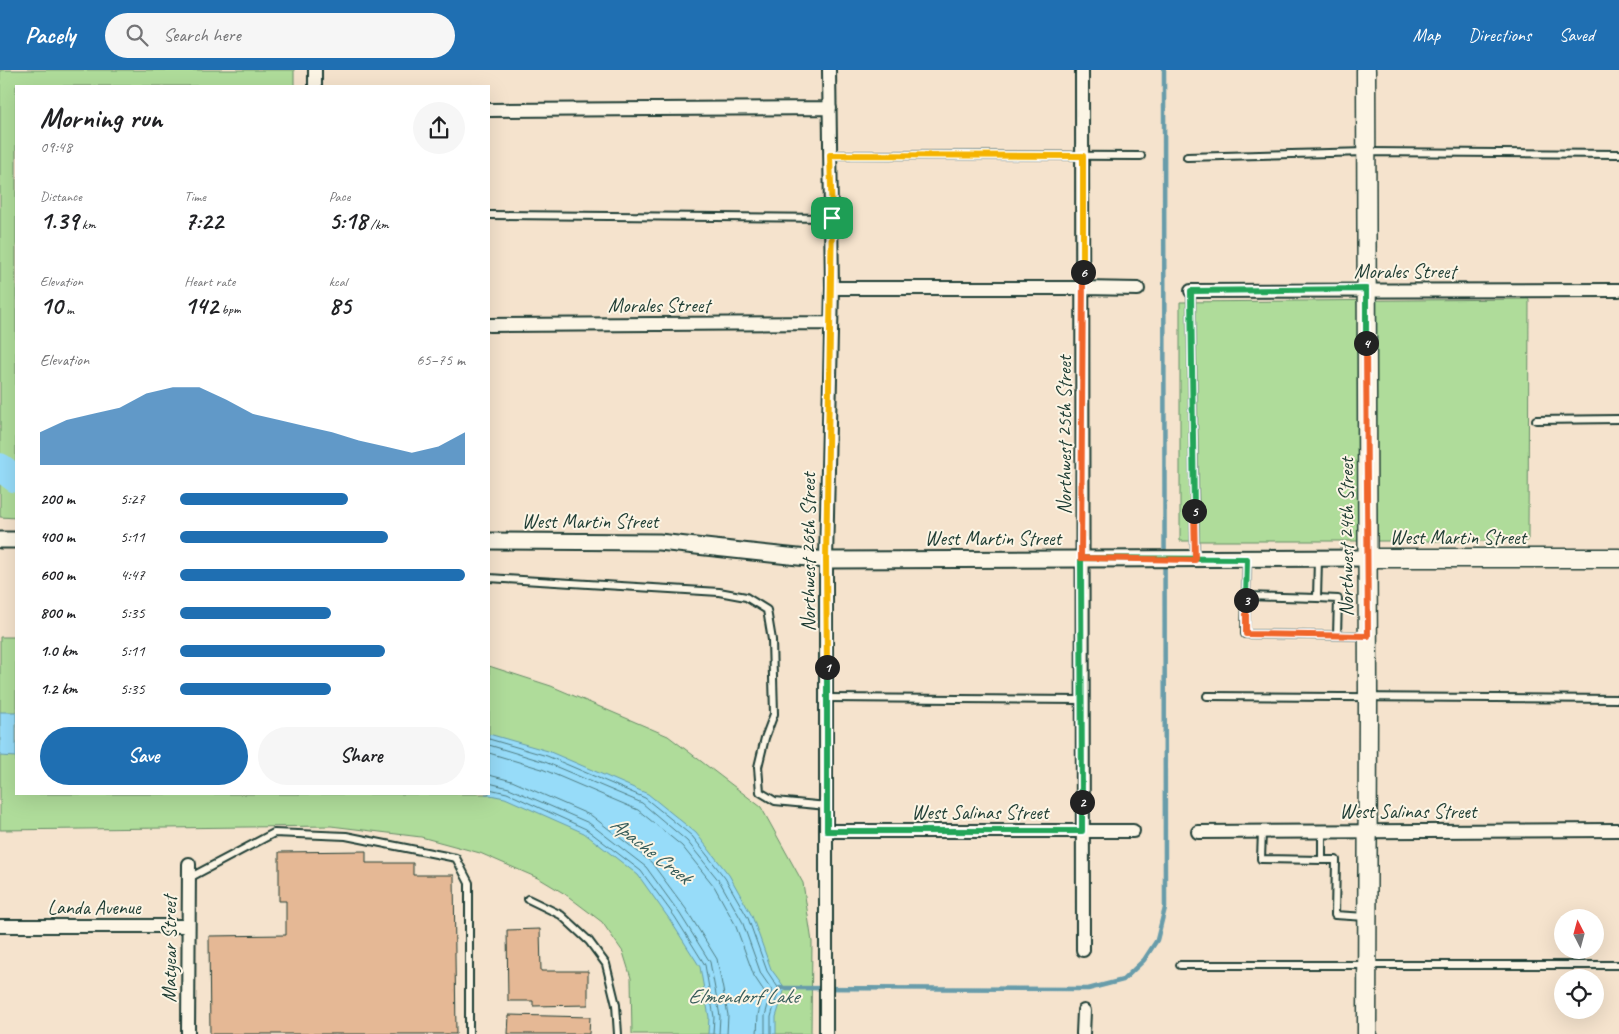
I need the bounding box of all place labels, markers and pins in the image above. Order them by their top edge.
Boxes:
pin [811,197,853,239]
pin: 6 [1070,260,1096,284]
pin: 4 [1354,330,1378,356]
pin: 5 [1182,498,1206,524]
pin: 3 [1234,588,1258,612]
pin: 1 [814,654,840,680]
pin: 2 [1070,790,1094,814]

